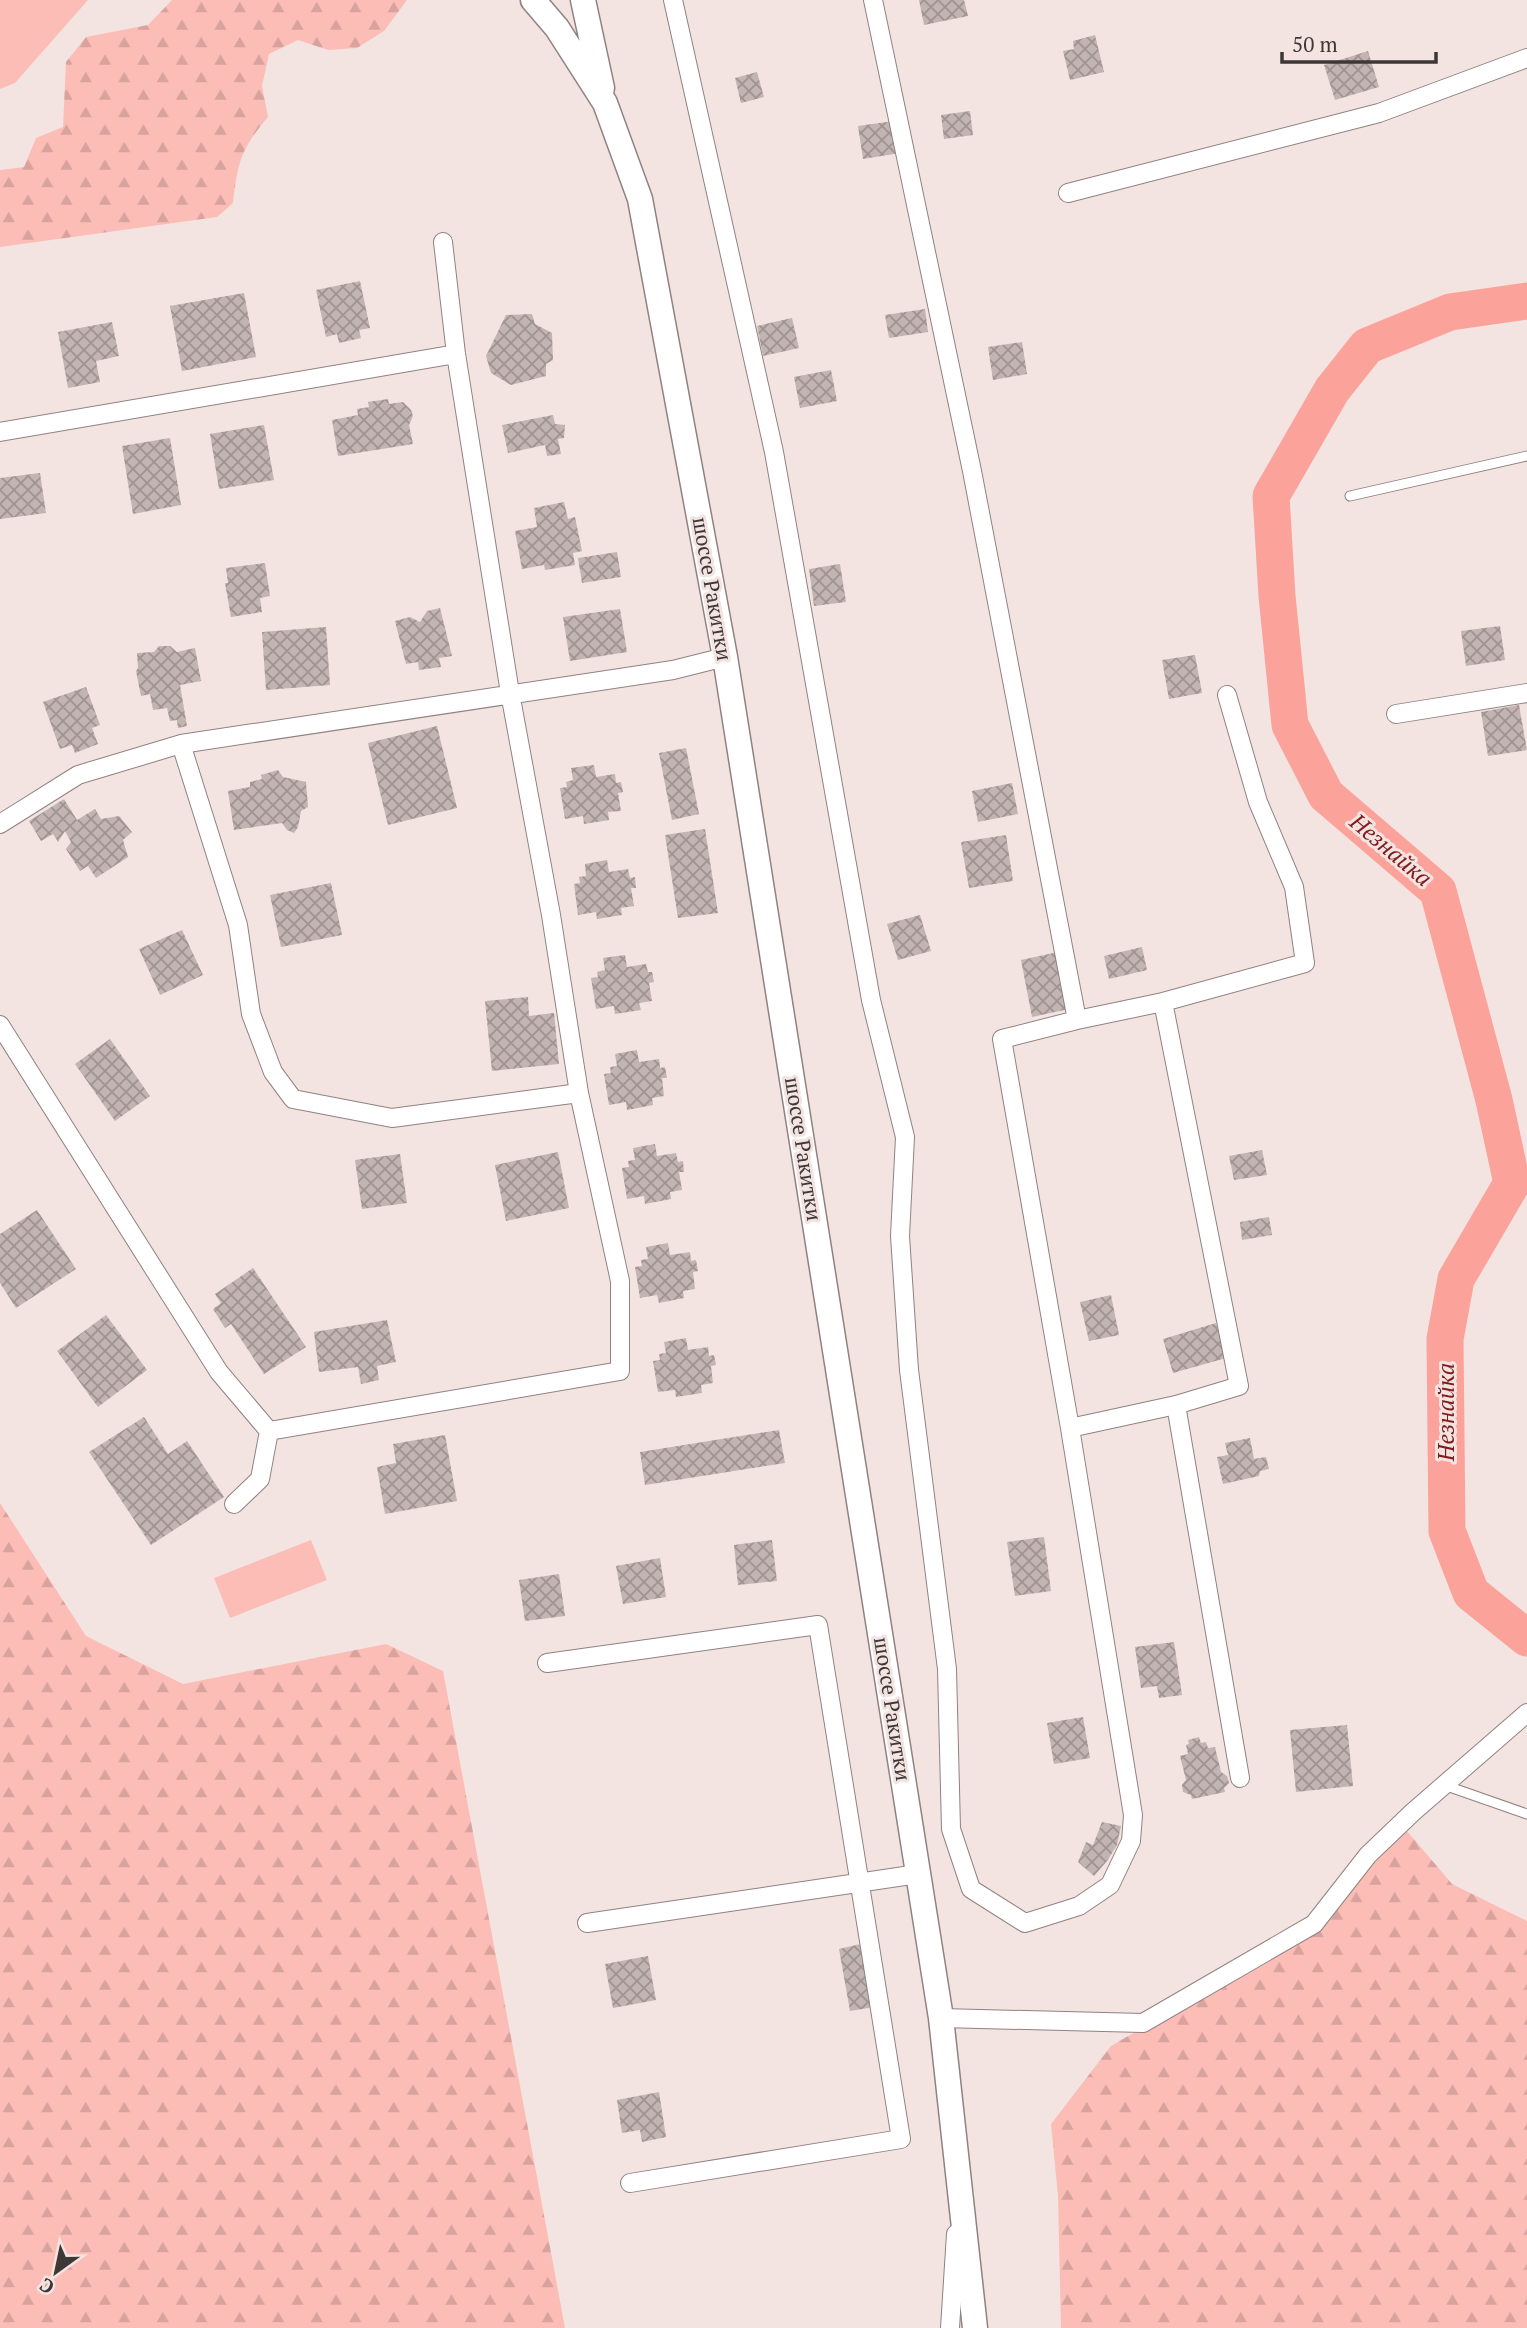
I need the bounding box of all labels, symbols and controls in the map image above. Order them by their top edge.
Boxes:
scale bar [1282,21,1436,65]
text: 50 m [1292,30,1338,58]
street label: шоссе Ракитки [687,515,739,663]
water label: Незнайка [1343,805,1439,893]
street label: шоссе Ракитки [779,1075,829,1223]
water label: Незнайка [1430,1363,1461,1462]
street label: шоссе Ракитки [868,1635,918,1783]
north arrow [21,2237,91,2307]
text: С [34,2273,58,2301]

